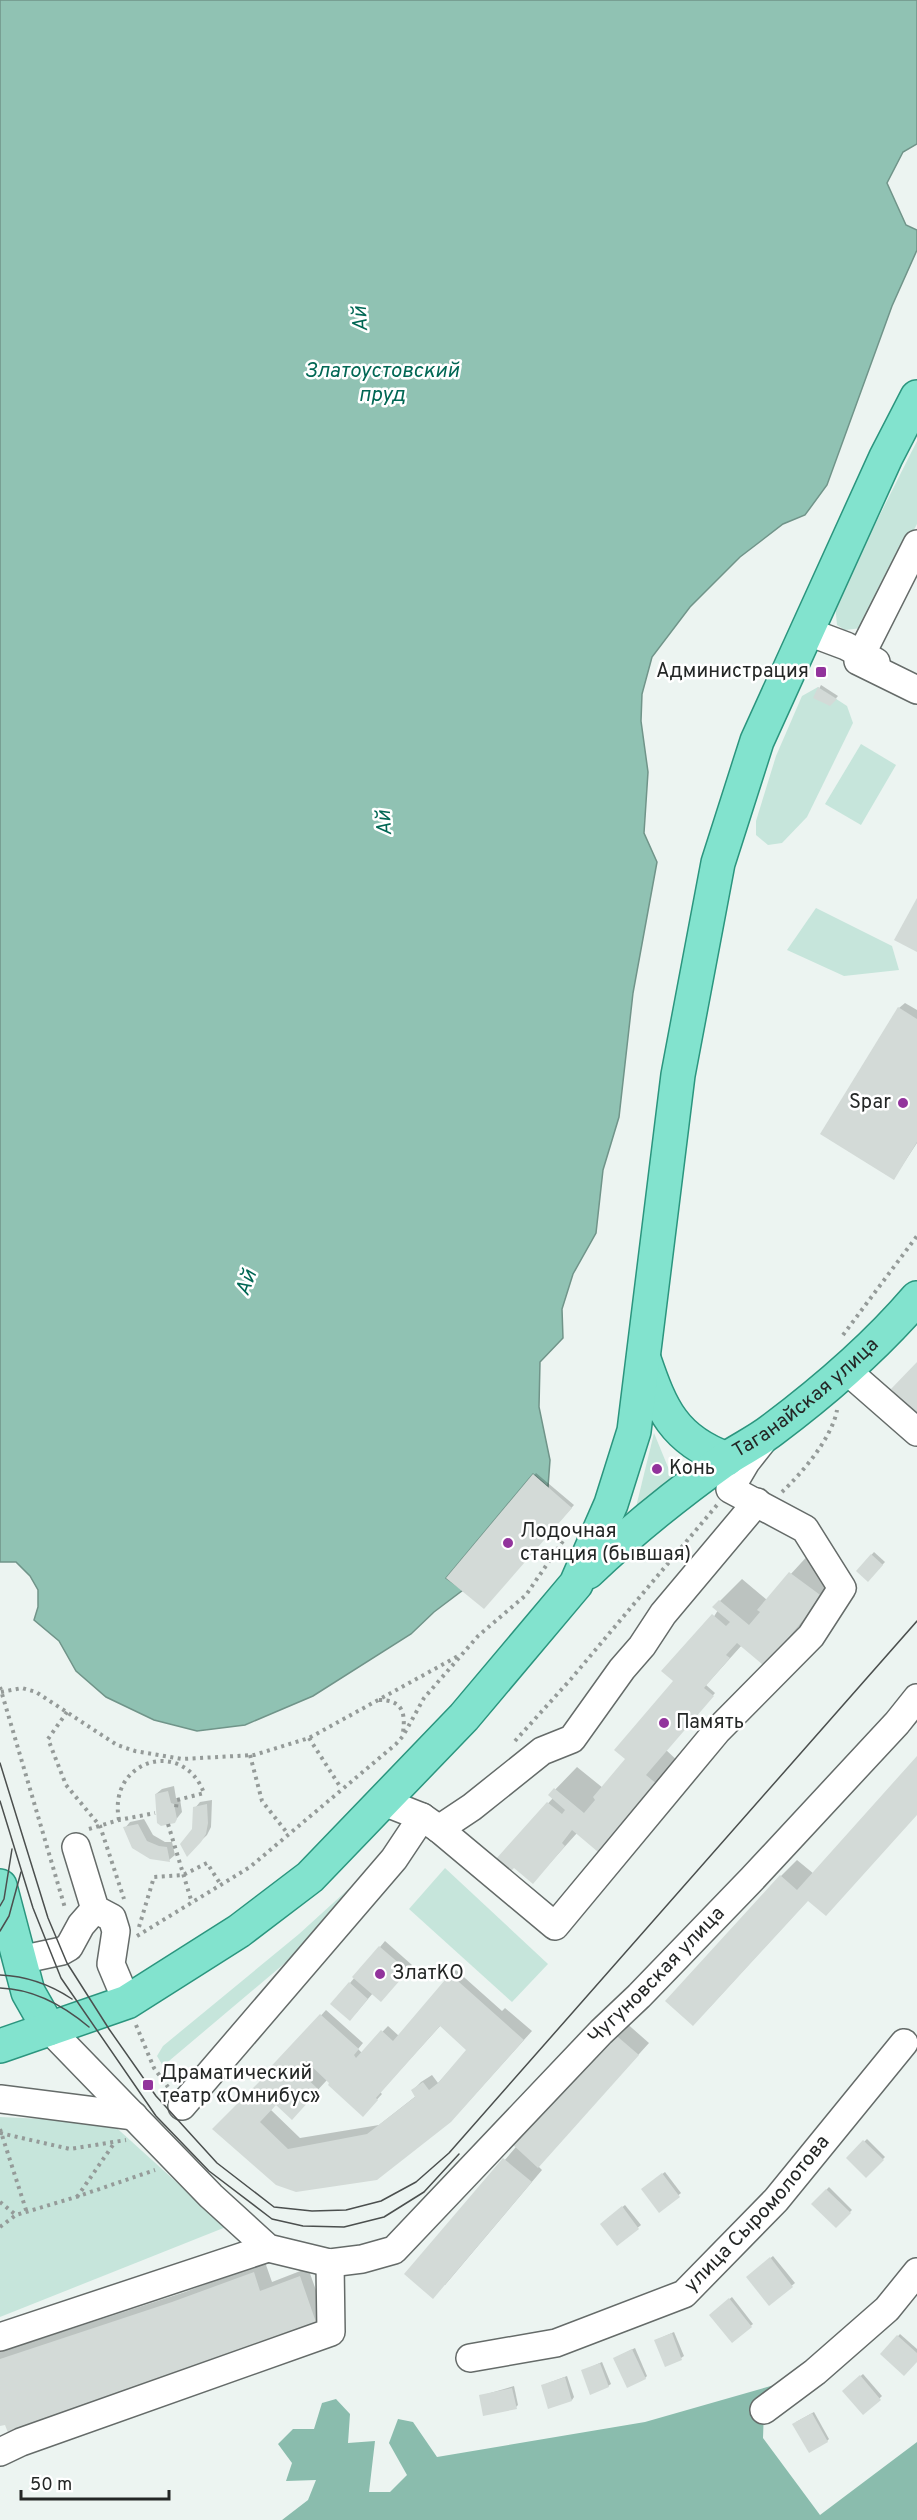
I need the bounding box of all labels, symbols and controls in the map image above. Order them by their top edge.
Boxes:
water label: Ай [347,305,375,333]
water label: Златоустовский пруд [305,358,460,409]
place label: Администрация [656,659,809,685]
marker: Администрация [814,665,828,679]
water label: Ай [371,809,399,837]
place label: Spar [849,1090,891,1116]
marker: Spar [896,1096,910,1110]
water label: Ай [230,1265,264,1300]
street label: Таганайская улица [728,1333,885,1465]
place label: Конь [669,1456,715,1482]
marker: Конь [650,1462,664,1476]
place label: Лодочная станция (бывшая) [520,1519,691,1568]
marker: Лодочная станция (бывшая) [501,1536,515,1550]
place label: Память [676,1710,744,1736]
marker: Память [657,1716,671,1730]
street label: Чугуновская улица [583,1901,731,2050]
place label: ЗлатКО [392,1961,464,1987]
marker: ЗлатКО [373,1967,387,1981]
place label: Драматический театр «Омнибус» [160,2061,320,2110]
marker: Драматический театр «Омнибус» [141,2078,155,2092]
street label: улица Сыромолотова [679,2130,836,2299]
scale bar [21,2463,170,2501]
text: 50 m [30,2474,72,2497]

